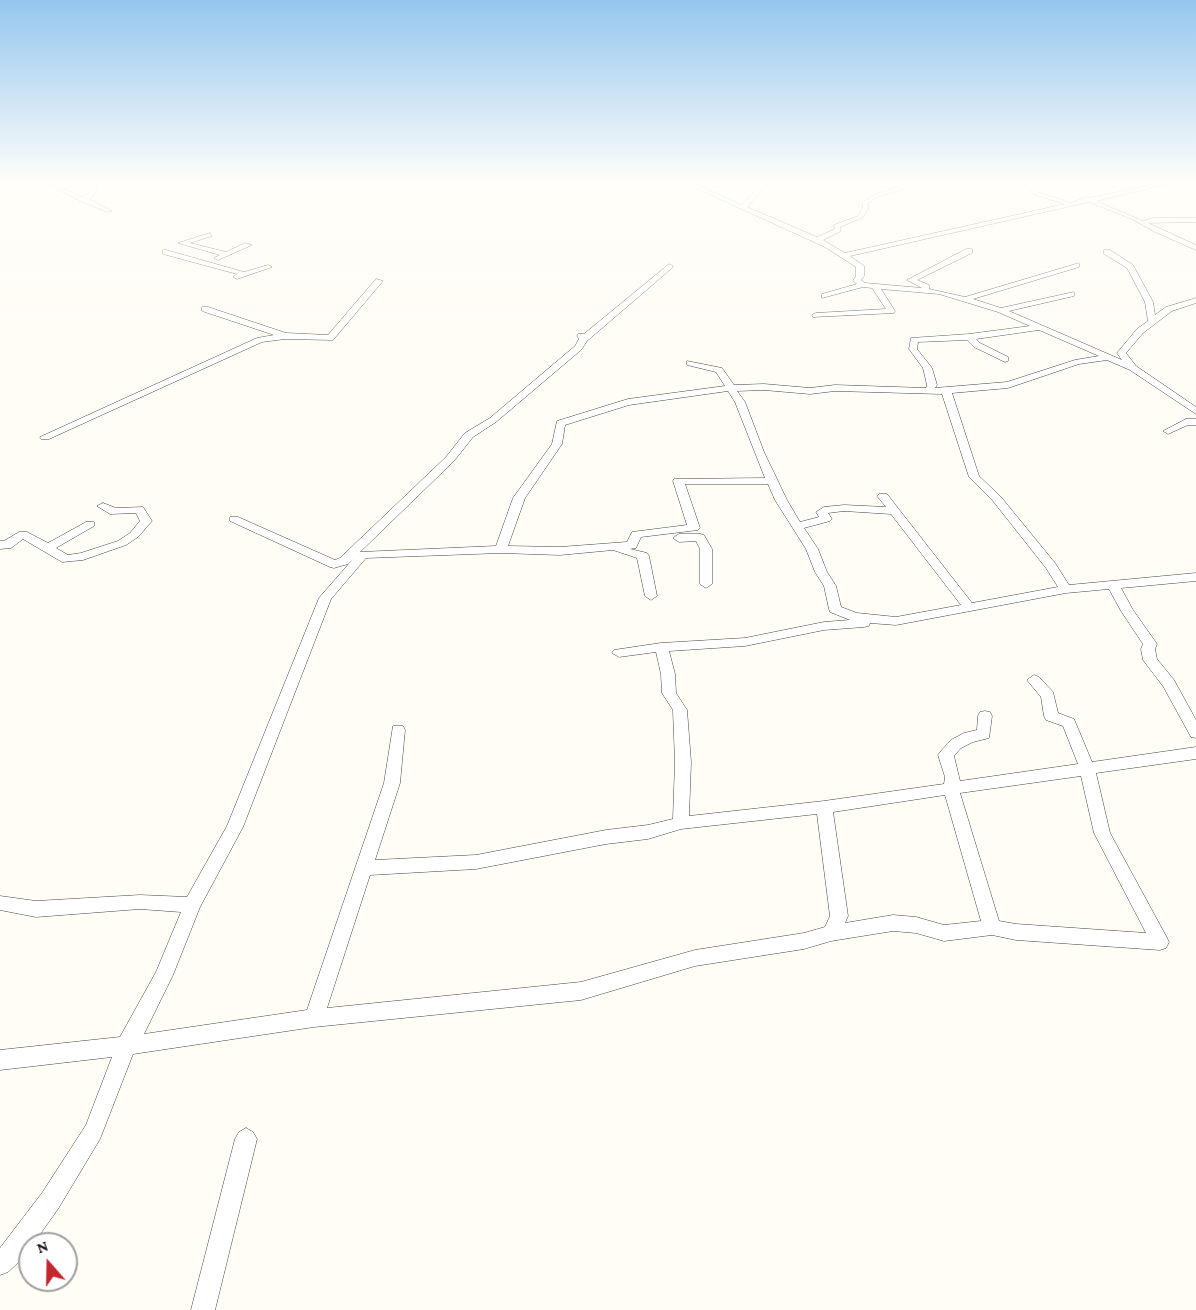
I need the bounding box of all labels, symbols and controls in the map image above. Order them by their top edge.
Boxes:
north arrow [18,1232,78,1292]
text: N [34,1237,50,1256]

